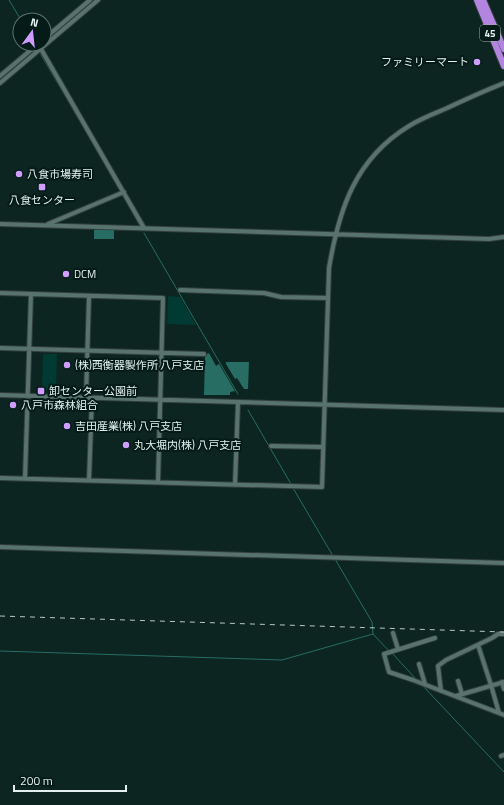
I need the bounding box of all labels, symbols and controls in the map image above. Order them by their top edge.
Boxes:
north arrow [12,12,52,52]
text: N [29,14,40,31]
road number: 45 [480,25,500,41]
place label: ファミリーマート [381,54,469,70]
marker: ファミリーマート [472,57,482,67]
place label: 八食市場寿司 [27,166,93,182]
marker: 八食市場寿司 [14,169,24,179]
marker: 八食センター [37,182,47,192]
place label: 八食センター [9,192,75,208]
place label: DCM [74,266,96,282]
marker: DCM [61,269,71,279]
place label: (株)西衡器製作所 八戸支店 [75,357,204,373]
marker: (株)西衡器製作所 八戸支店 [62,360,72,370]
place label: 卸センター公園前 [49,383,137,399]
marker: 卸センター公園前 [36,386,46,396]
place label: 八戸市森林組合 [21,397,98,413]
marker: 八戸市森林組合 [8,400,18,410]
place label: 吉田産業(株) 八戸支店 [75,418,182,434]
marker: 吉田産業(株) 八戸支店 [62,421,72,431]
place label: 丸大堀内(株) 八戸支店 [134,437,241,453]
marker: 丸大堀内(株) 八戸支店 [121,440,131,450]
scale bar [14,767,126,793]
text: 200 m [20,771,53,790]

